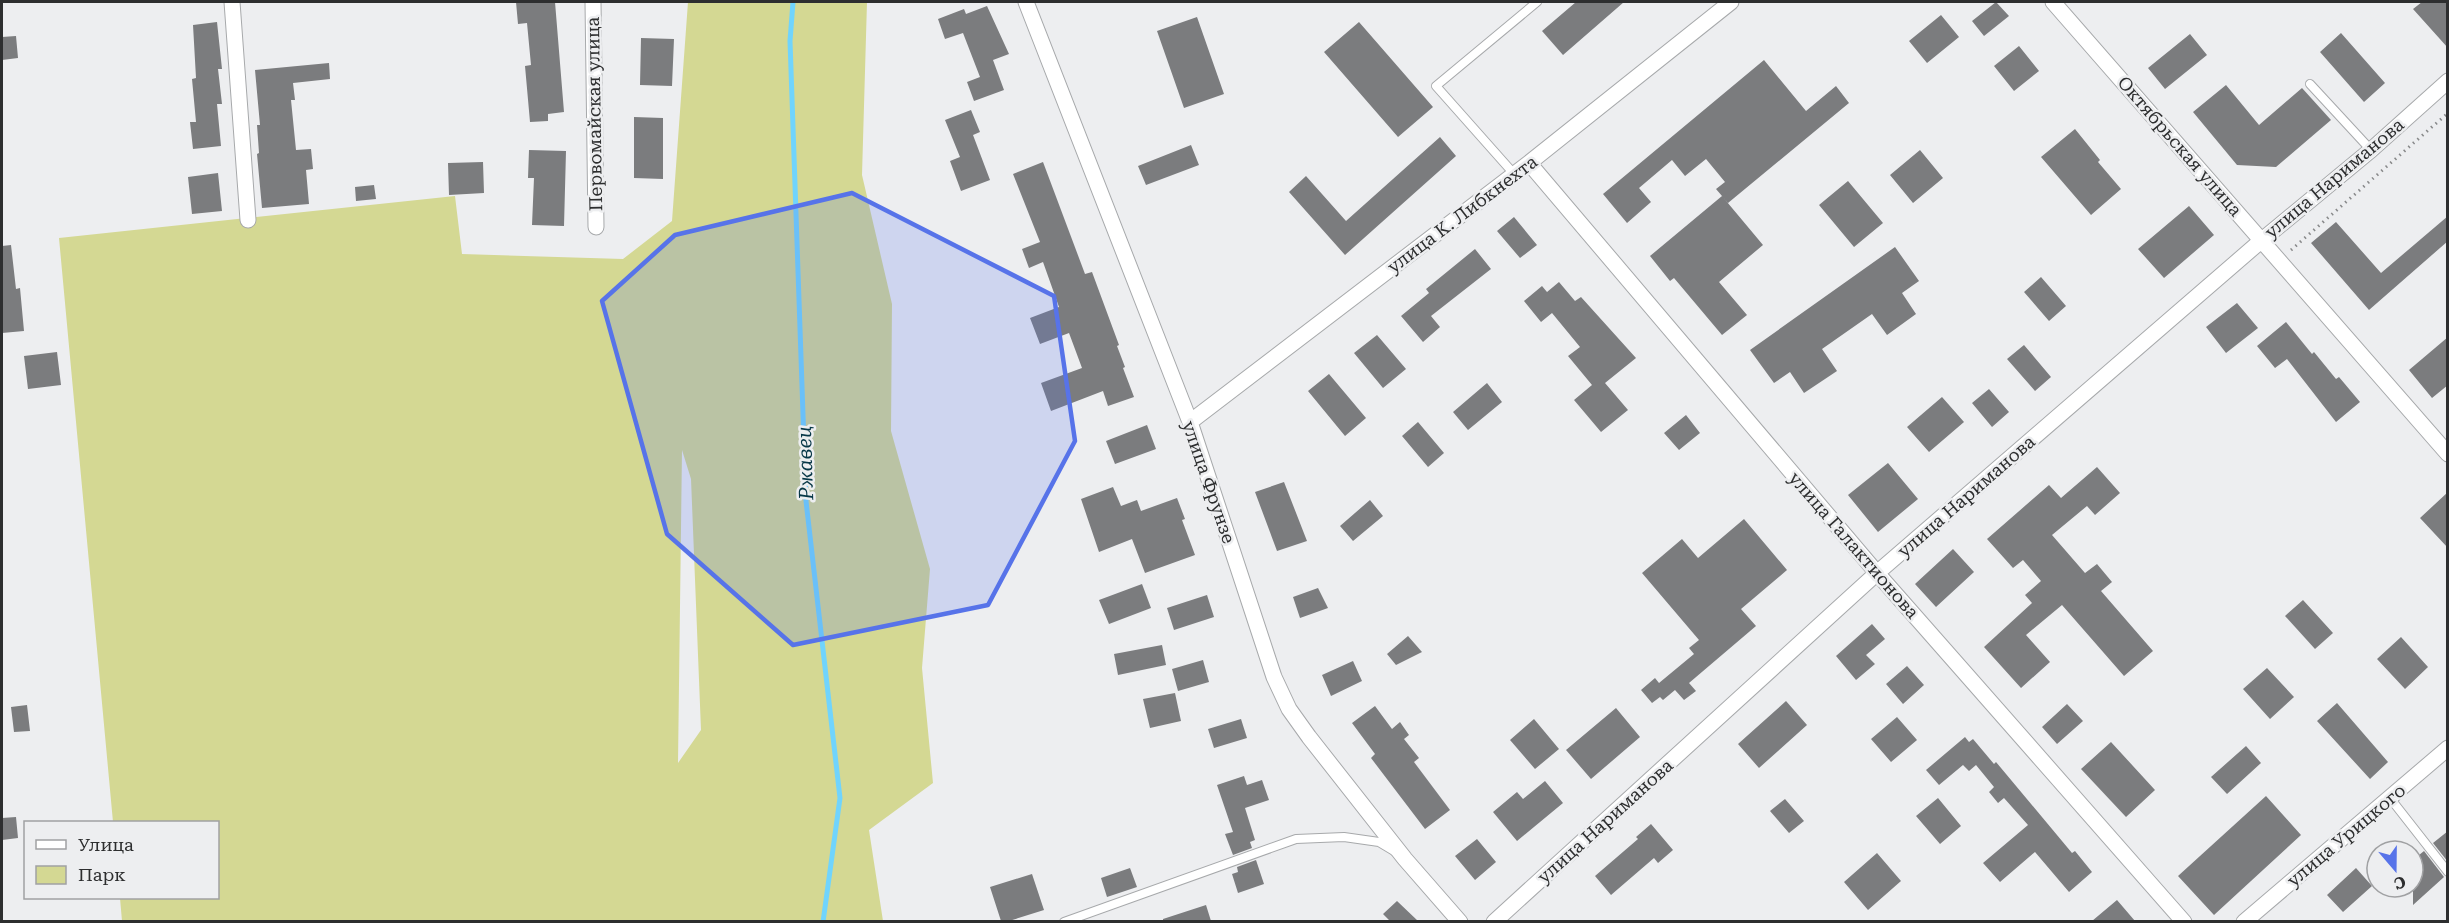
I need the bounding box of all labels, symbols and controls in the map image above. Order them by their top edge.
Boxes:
street label: Первомайская улица [582,16,606,211]
street label: Октябрьская улица [2114,72,2247,220]
street label: улица Нариманова [2260,114,2408,242]
street label: улица К. Либкнехта [1383,151,1541,277]
street label: улица Фрунзе [1178,418,1240,546]
water label: Ржавец [792,426,818,501]
street label: улица Нариманова [1893,431,2039,561]
street label: улица Галактионова [1785,467,1924,623]
street label: улица Нариманова [1533,755,1677,887]
street label: улица Урицкого [2282,779,2410,891]
legend [24,821,219,899]
text: Улица [78,834,134,855]
north arrow [2365,839,2425,899]
text: Парк [78,864,126,885]
text: С [2391,872,2408,893]

